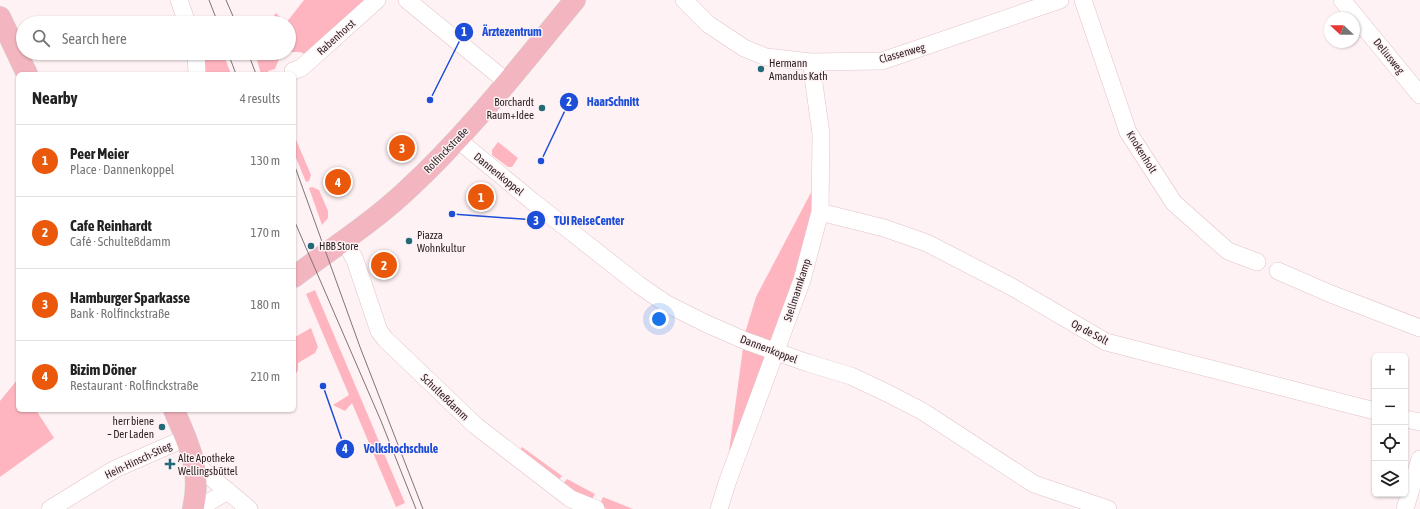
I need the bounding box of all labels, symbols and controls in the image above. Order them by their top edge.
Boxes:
north arrow [1324,12,1360,48]
search box [16,16,296,60]
street label: Rabenhorst [315,17,357,57]
callout: Ärztezentrum [454,20,549,44]
text: Ärztezentrum [481,24,542,39]
text: 1 [461,25,467,39]
icon: search [30,27,52,49]
text: Search here [62,30,127,47]
street label: Deliusweg [1371,36,1407,76]
street label: Classenweg [878,41,927,65]
place label: Hermann Amandus Kath [769,57,827,82]
marker: Hermann Amandus Kath [756,64,766,74]
text: Nearby [32,88,78,108]
callout: HaarSchnitt [559,90,647,114]
text: 4 results [240,91,280,106]
text: 2 [566,95,572,109]
text: HaarSchnitt [587,95,640,109]
place label: Borchardt Raum+Idee [486,96,534,121]
marker: Borchardt Raum+Idee [537,103,547,113]
street label: Rolfinckstraße [421,125,471,175]
street label: Knokenholt [1124,129,1160,175]
pin: 3 [389,133,415,163]
text: Peer Meier [70,145,129,162]
street label: Dannenkoppel [472,150,526,198]
text: 1 [42,153,48,168]
text: 130 m [251,153,280,168]
text: Place · Dannenkoppel [70,162,174,177]
pin: 4 [325,167,351,197]
pin: 1 [468,182,494,212]
callout: TUI ReiseCenter [526,208,631,232]
text: 3 [533,214,539,228]
text: TUI ReiseCenter [554,214,624,228]
text: Cafe Reinhardt [70,217,152,234]
text: 2 [42,225,48,240]
text: 170 m [251,225,280,240]
place label: Piazza Wohnkultur [417,229,466,254]
text: Café · Schulteßdamm [70,234,171,249]
marker: Piazza Wohnkultur [404,236,414,246]
place label: HBB Store [319,240,358,252]
marker: HBB Store [306,241,316,251]
pin: 2 [371,250,397,280]
street label: Stellmannkamp [781,257,813,323]
text: Hamburger Sparkasse [70,289,190,306]
text: 3 [42,297,48,312]
text: 180 m [251,297,280,312]
text: Bank · Rolfinckstraße [70,306,170,321]
your location [649,309,669,329]
street label: Op de Solt [1069,317,1111,347]
street label: Dannenkoppel [739,333,799,365]
map controls [1372,353,1408,497]
button: + [1372,353,1408,389]
text: Bizim Döner [70,361,136,378]
text: 4 [42,369,48,384]
text: 210 m [251,369,280,384]
street label: Schulteßdamm [419,371,471,423]
text: Restaurant · Rolfinckstraße [70,378,199,393]
button: − [1372,389,1408,425]
place label: herr biene – Der Laden [107,415,154,440]
marker: herr biene – Der Laden [157,422,167,432]
button: locate [1372,425,1408,461]
callout: Volkshochschule [335,437,446,461]
street label: Hein-Hinsch-Stieg [103,439,174,481]
text: 4 [341,442,348,456]
text: Volkshochschule [363,442,439,456]
place label: Alte Apotheke Wellingsbüttel [178,452,238,477]
marker: Alte Apotheke Wellingsbüttel [165,459,175,469]
button: layers [1372,461,1408,497]

